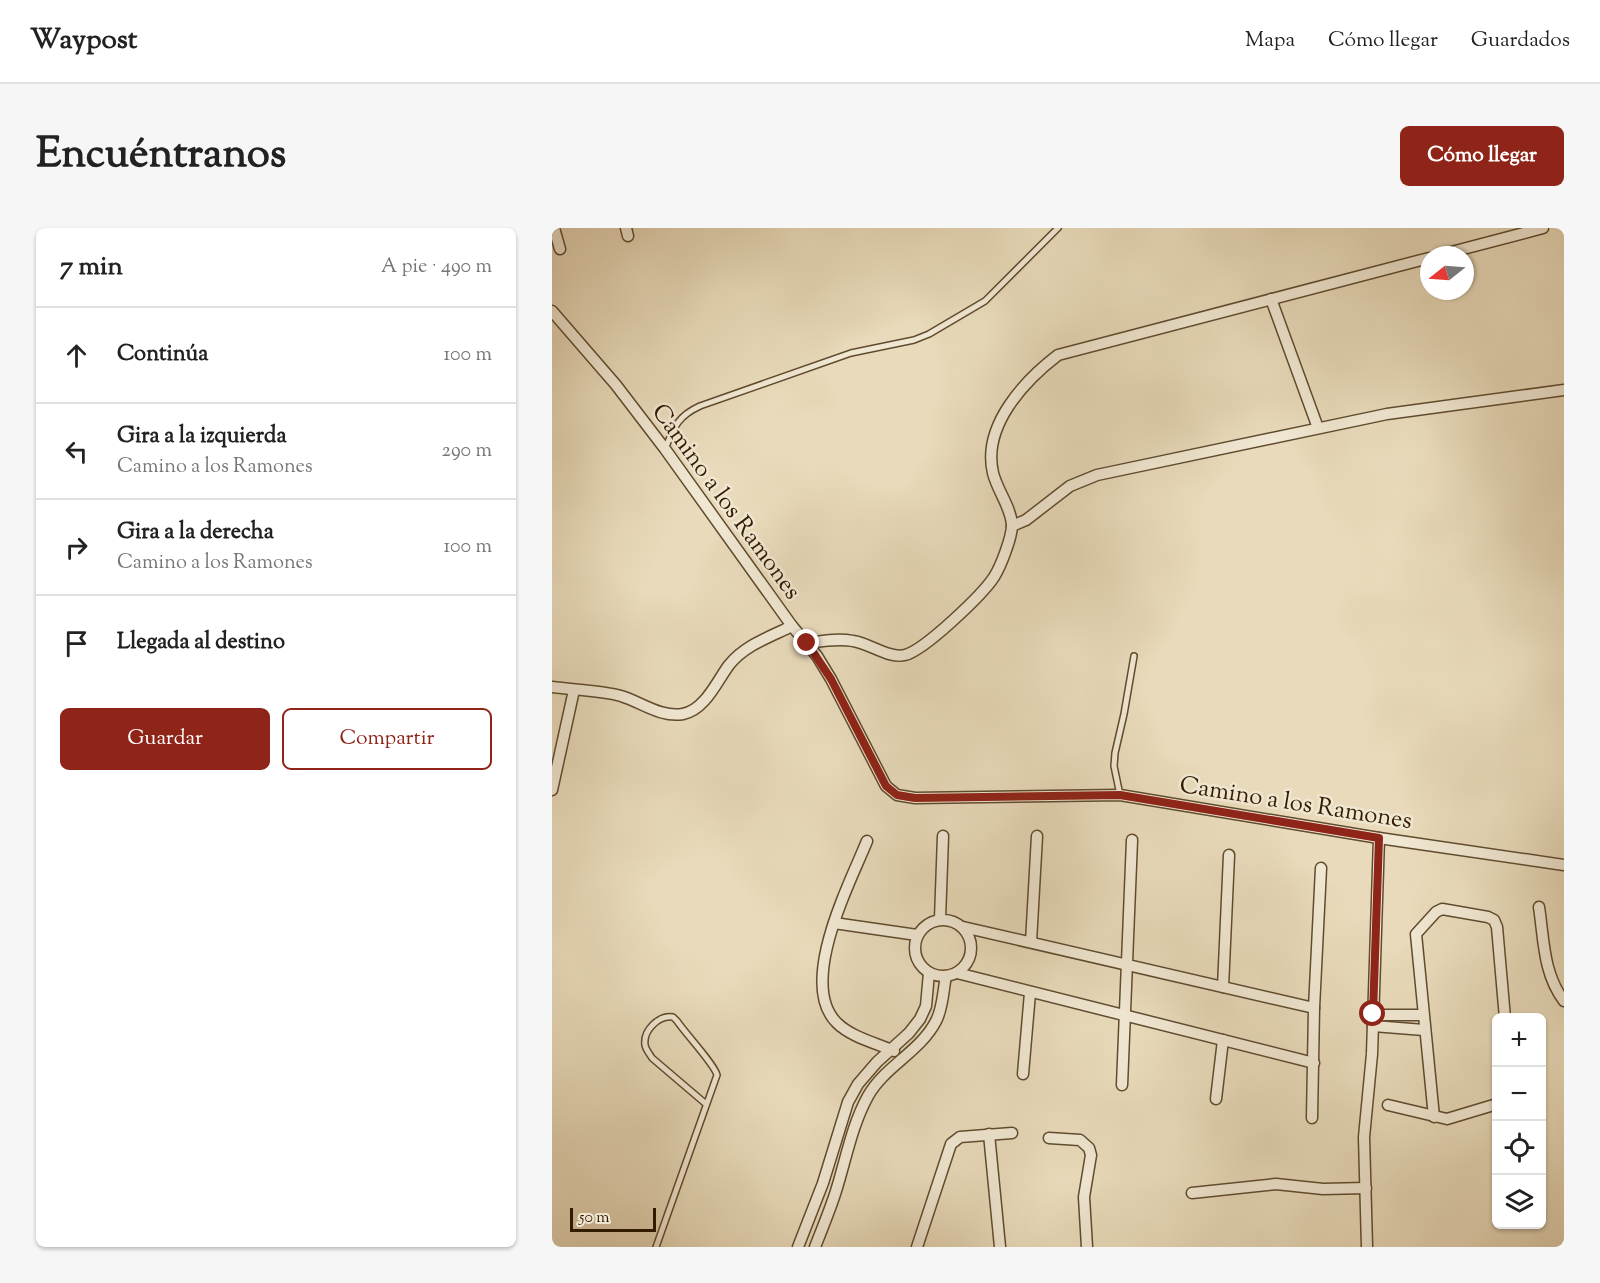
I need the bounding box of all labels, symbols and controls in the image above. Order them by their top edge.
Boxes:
text: Waypost [30,21,137,61]
text: Mapa [1245,26,1295,56]
text: Cómo llegar [1328,26,1438,56]
text: Guardados [1471,26,1570,56]
text: Encuéntranos [36,126,286,186]
button: Cómo llegar [1400,126,1564,186]
north arrow [1420,246,1474,300]
text: 7 min [60,249,123,286]
text: A pie · 490 m [381,253,492,282]
icon: ahead [60,339,93,372]
text: Continúa [117,339,208,371]
text: 100 m [443,341,492,370]
street label: Camino a los Ramones [643,397,808,607]
text: Gira a la izquierda [117,421,287,453]
icon: left [60,435,93,468]
text: 290 m [442,437,492,466]
text: Camino a los Ramones [117,453,313,482]
text: Gira a la derecha [117,517,274,549]
icon: right [60,531,93,564]
text: 100 m [443,533,492,562]
text: Camino a los Ramones [117,549,313,578]
icon: arrive [60,627,93,660]
text: Llegada al destino [117,627,285,659]
route end [793,629,819,655]
button: Guardar [60,708,270,770]
button: Compartir [282,708,492,770]
street label: Camino a los Ramones [1177,769,1414,839]
route start [1359,1000,1385,1026]
map controls [1492,1013,1546,1229]
button: + [1492,1013,1546,1067]
button: − [1492,1067,1546,1121]
button: locate [1492,1121,1546,1175]
button: layers [1492,1175,1546,1229]
scale bar [570,1205,656,1232]
text: 50 m [579,1207,610,1230]

